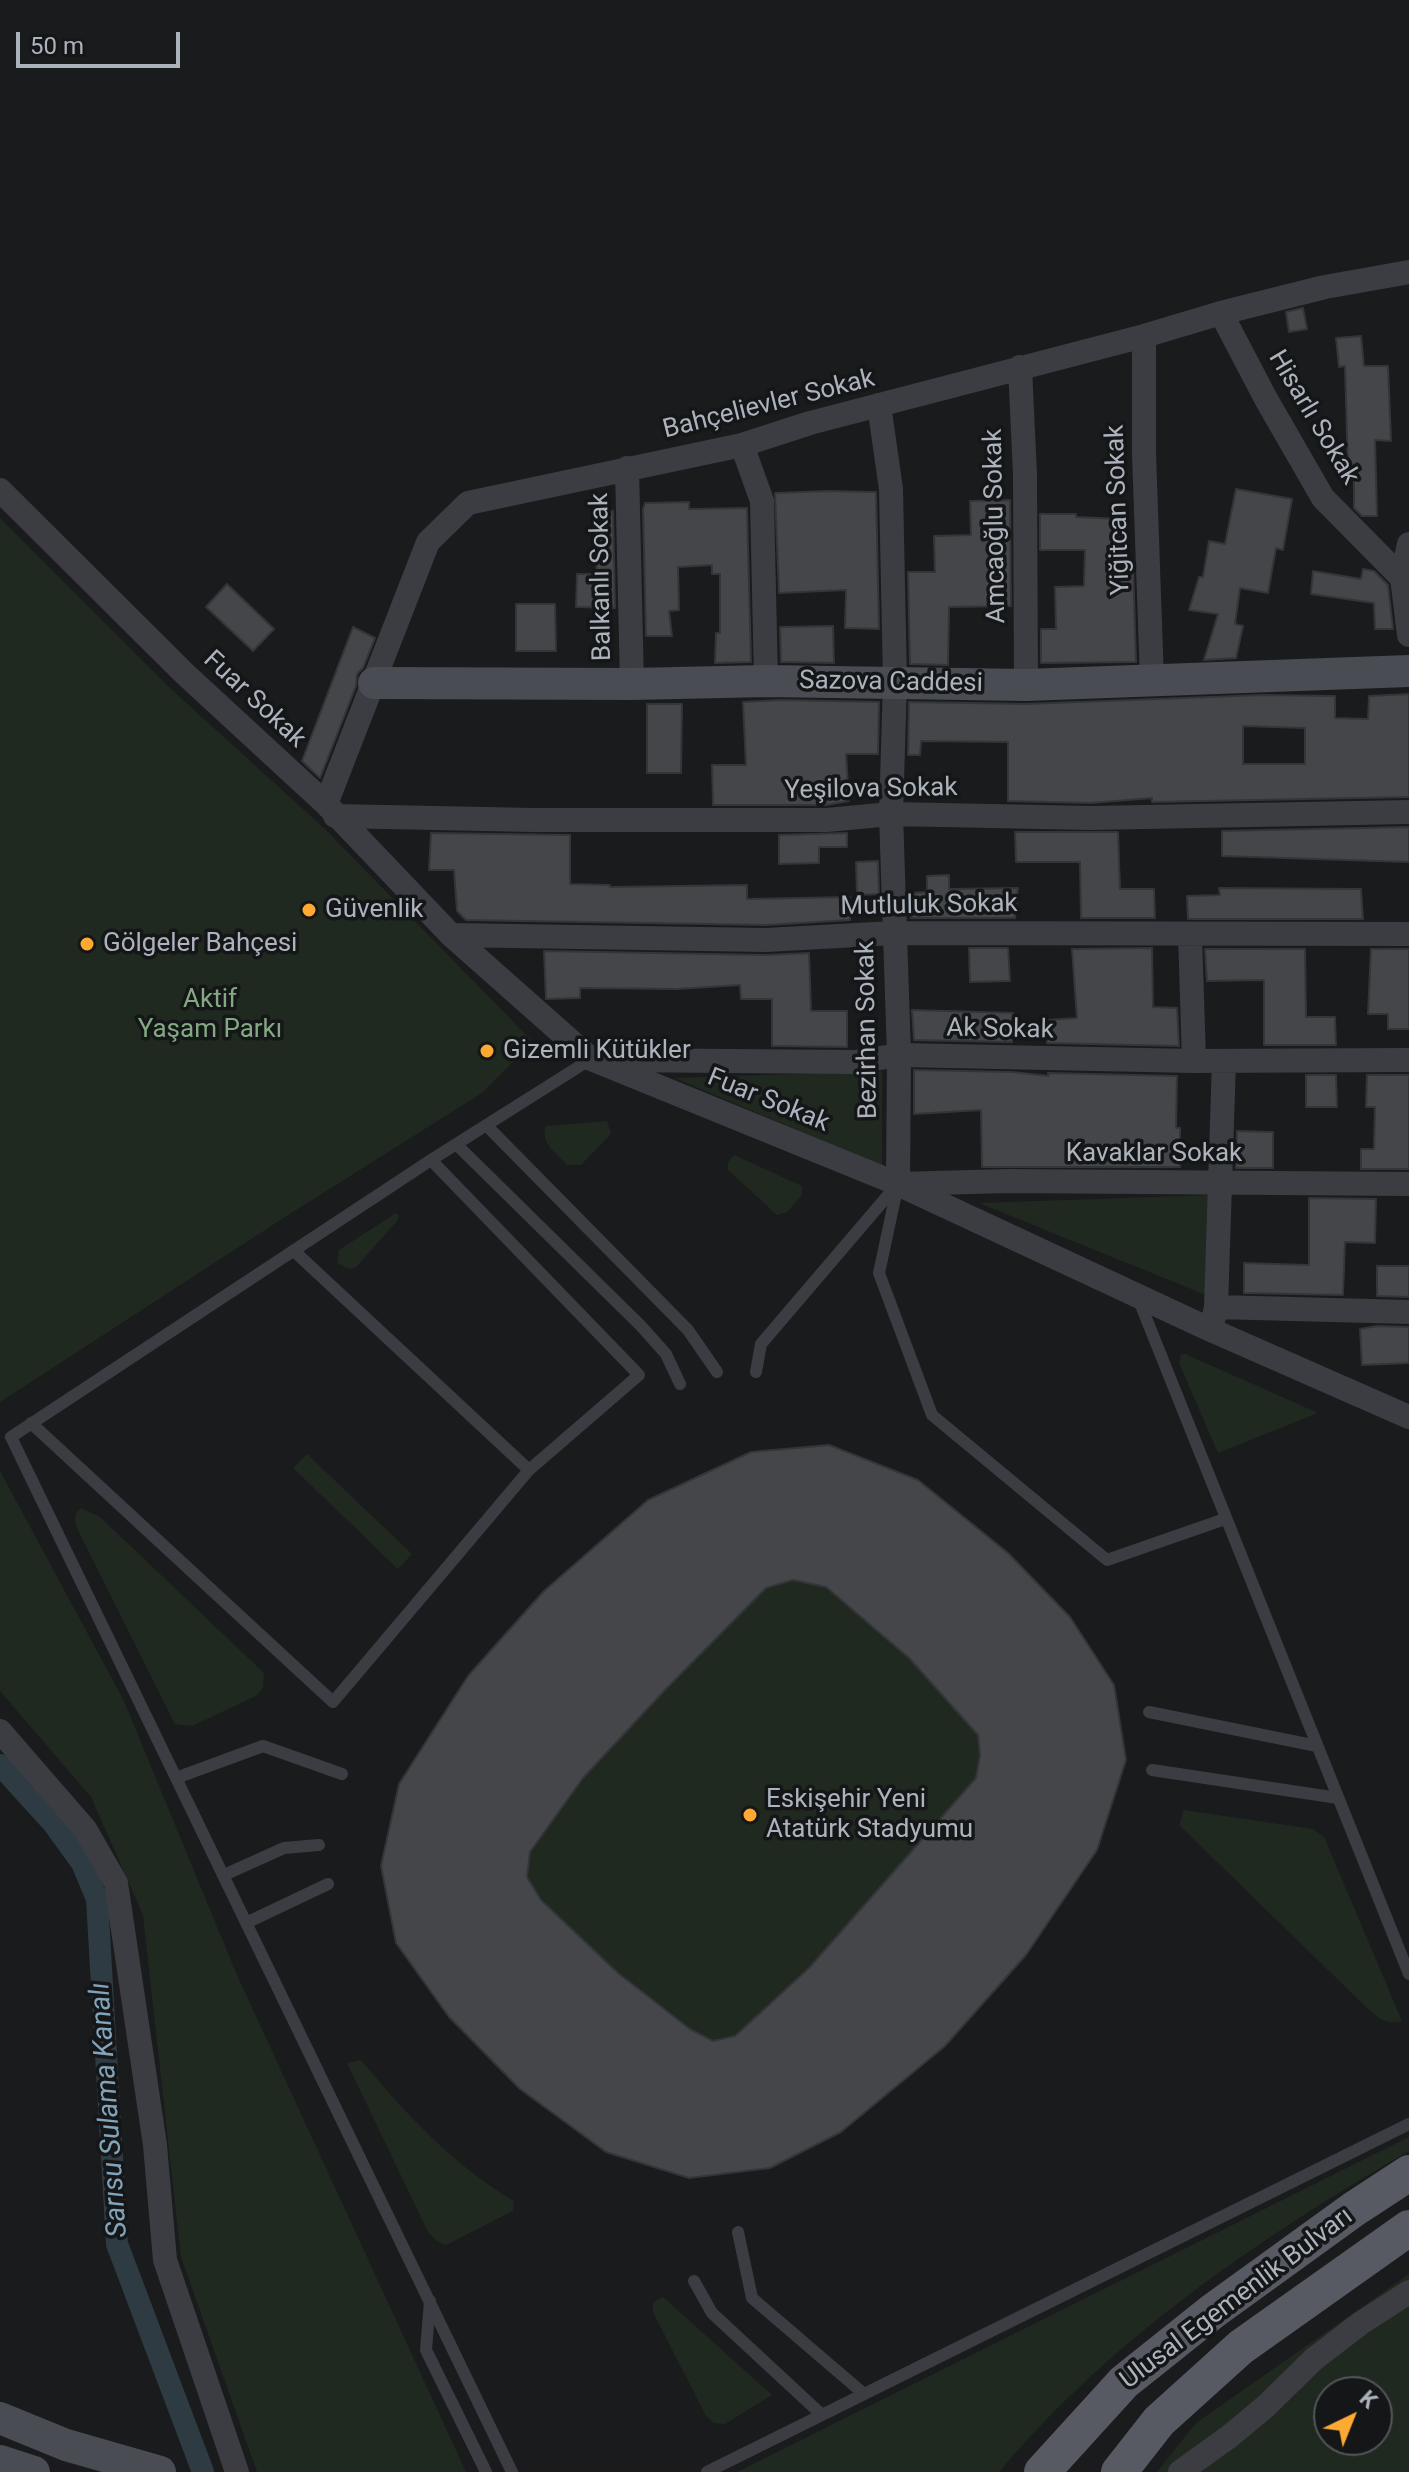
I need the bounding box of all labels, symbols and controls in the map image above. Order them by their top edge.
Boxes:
scale bar [20,16,184,66]
text: 50 m [30,32,84,60]
street label: Hisarlı Sokak [1261,345,1365,491]
street label: Bahçelievler Sokak [660,364,878,446]
street label: Yiğitcan Sokak [1100,424,1138,596]
street label: Amcaoğlu Sokak [979,428,1013,624]
street label: Balkanlı Sokak [585,493,619,661]
street label: Fuar Sokak [196,645,312,755]
street label: Sazova Caddesi [799,666,983,700]
street label: Yeşilova Sokak [784,773,958,807]
street label: Mutluluk Sokak [840,889,1018,923]
place label: Güvenlik [325,894,423,926]
marker: Güvenlik [300,901,318,919]
place label: Gölgeler Bahçesi [103,928,297,960]
marker: Gölgeler Bahçesi [78,935,96,953]
street label: Bezirhan Sokak [851,941,885,1119]
park label: Aktif Yaşam Parkı [138,984,282,1046]
street label: Ak Sokak [946,1013,1054,1047]
place label: Gizemli Kütükler [503,1035,691,1067]
marker: Gizemli Kütükler [478,1042,496,1060]
street label: Fuar Sokak [703,1062,833,1140]
street label: Kavaklar Sokak [1066,1138,1242,1170]
place label: Eskişehir Yeni Atatürk Stadyumu [766,1784,973,1846]
marker: Eskişehir Yeni Atatürk Stadyumu [741,1806,759,1824]
water label: Sarısu Sulama Kanalı [84,1981,136,2239]
street label: Ulusal Egemenlik Bulvarı [1115,2201,1359,2397]
north arrow [1313,2376,1393,2456]
text: K [1355,2386,1382,2413]

